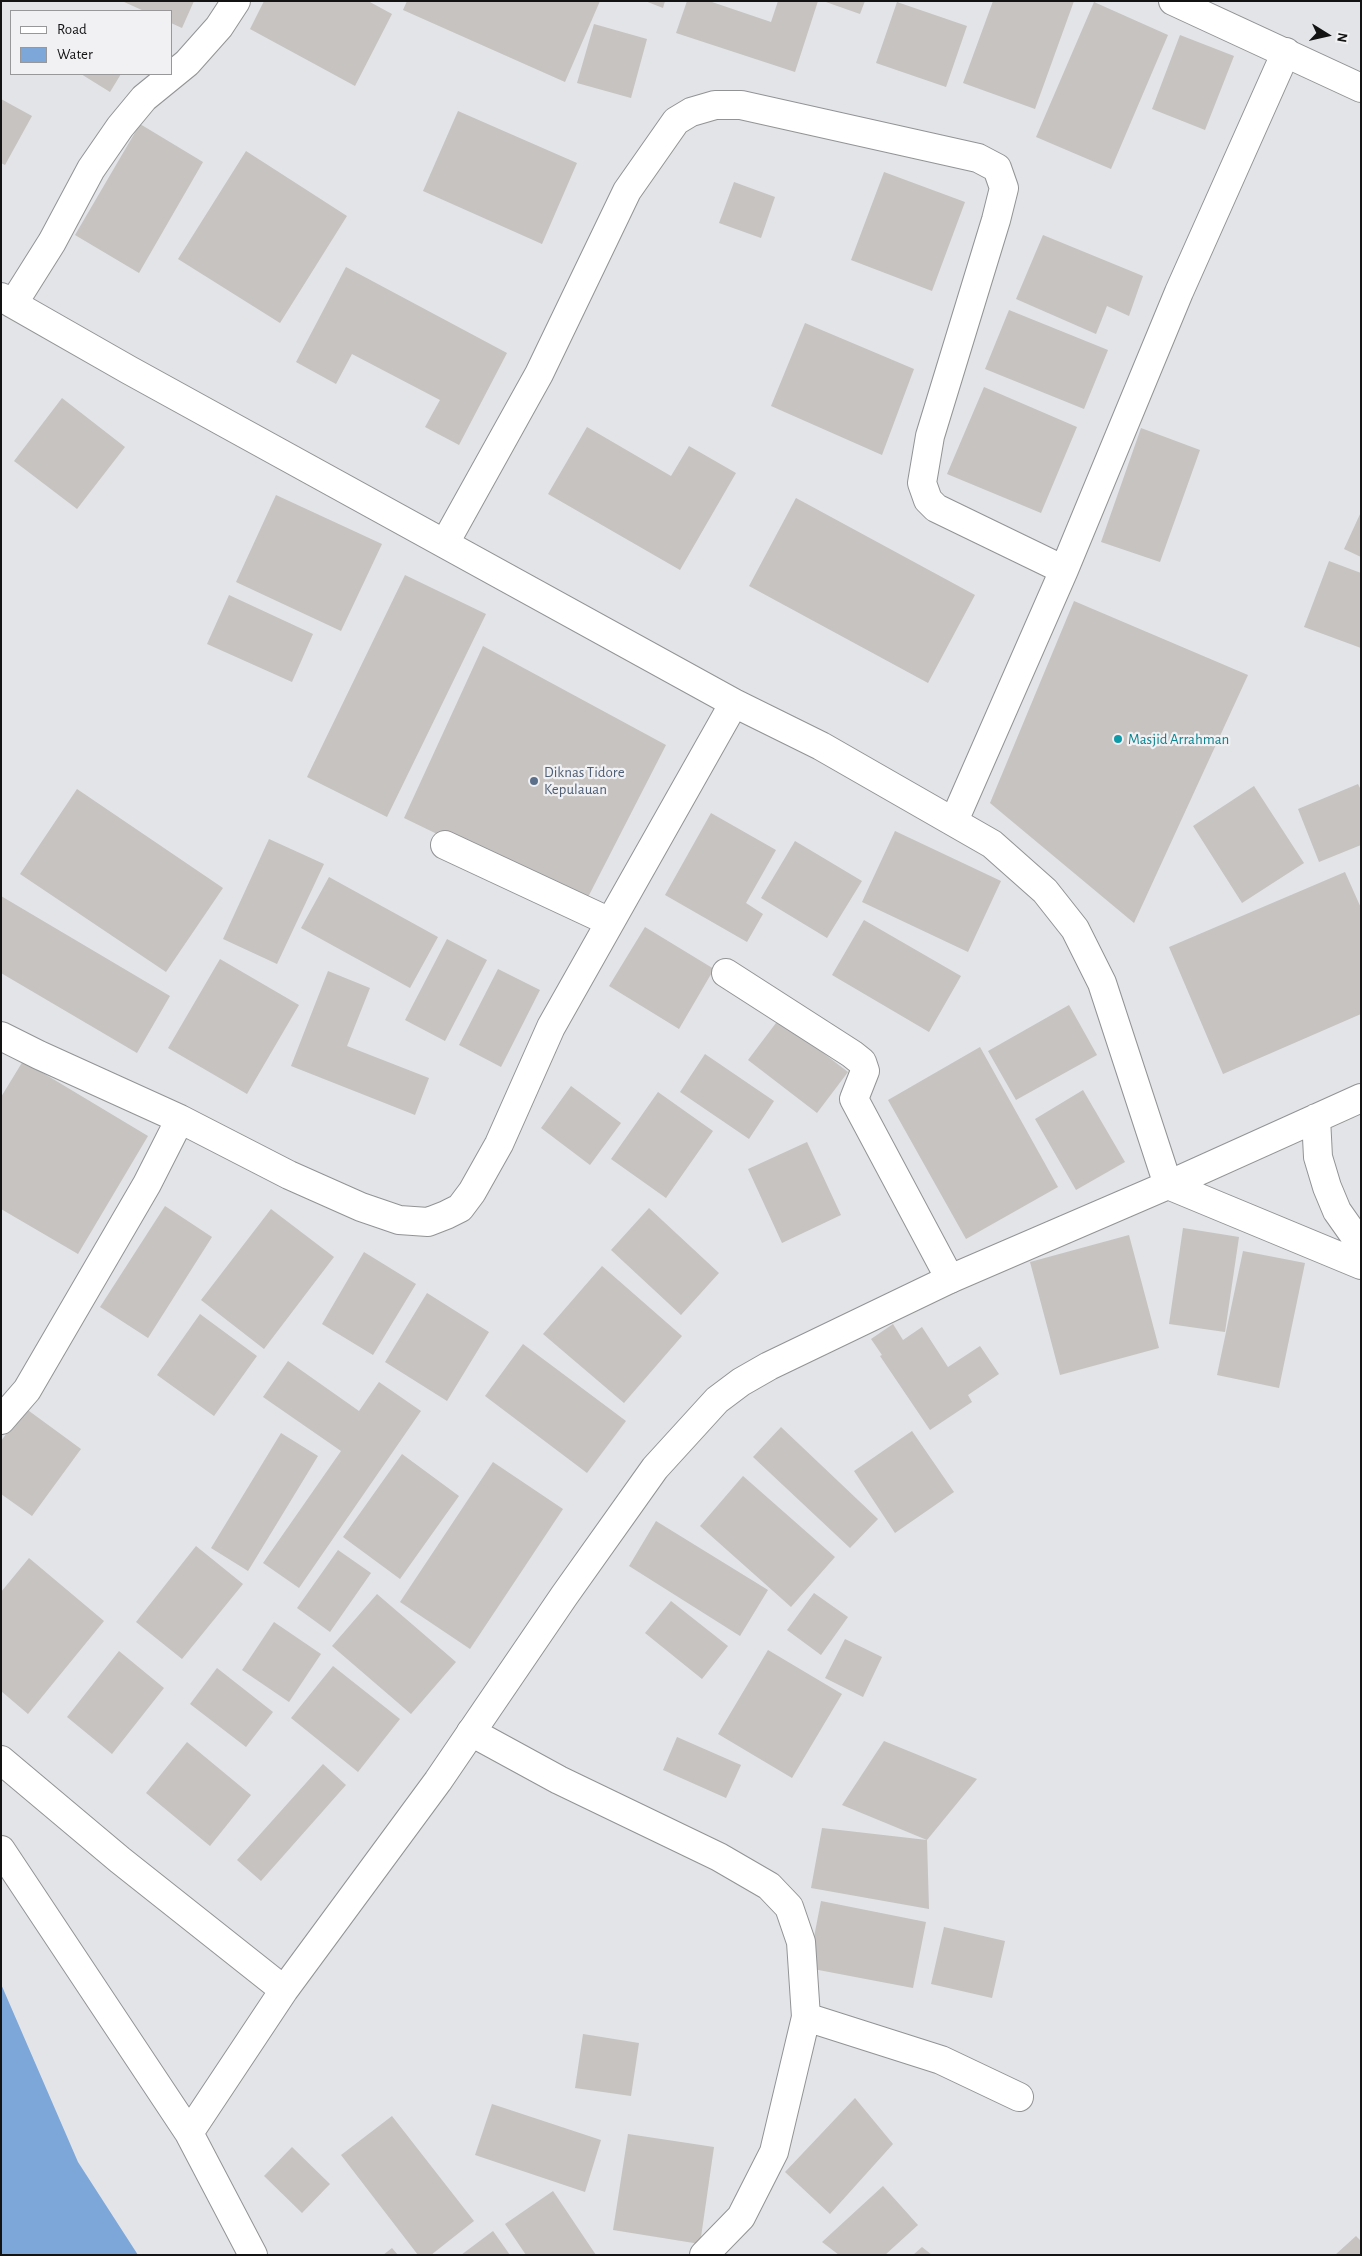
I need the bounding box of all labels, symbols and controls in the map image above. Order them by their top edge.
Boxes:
legend [10,10,172,75]
north arrow [1302,10,1352,60]
text: Road [57,22,87,37]
text: N [1334,32,1350,44]
text: Water [57,47,93,62]
place label: Masjid Arrahman [1128,730,1229,748]
marker: Masjid Arrahman [1112,733,1124,745]
place label: Diknas Tidore Kepulauan [544,763,625,798]
marker: Diknas Tidore Kepulauan [528,775,540,787]

